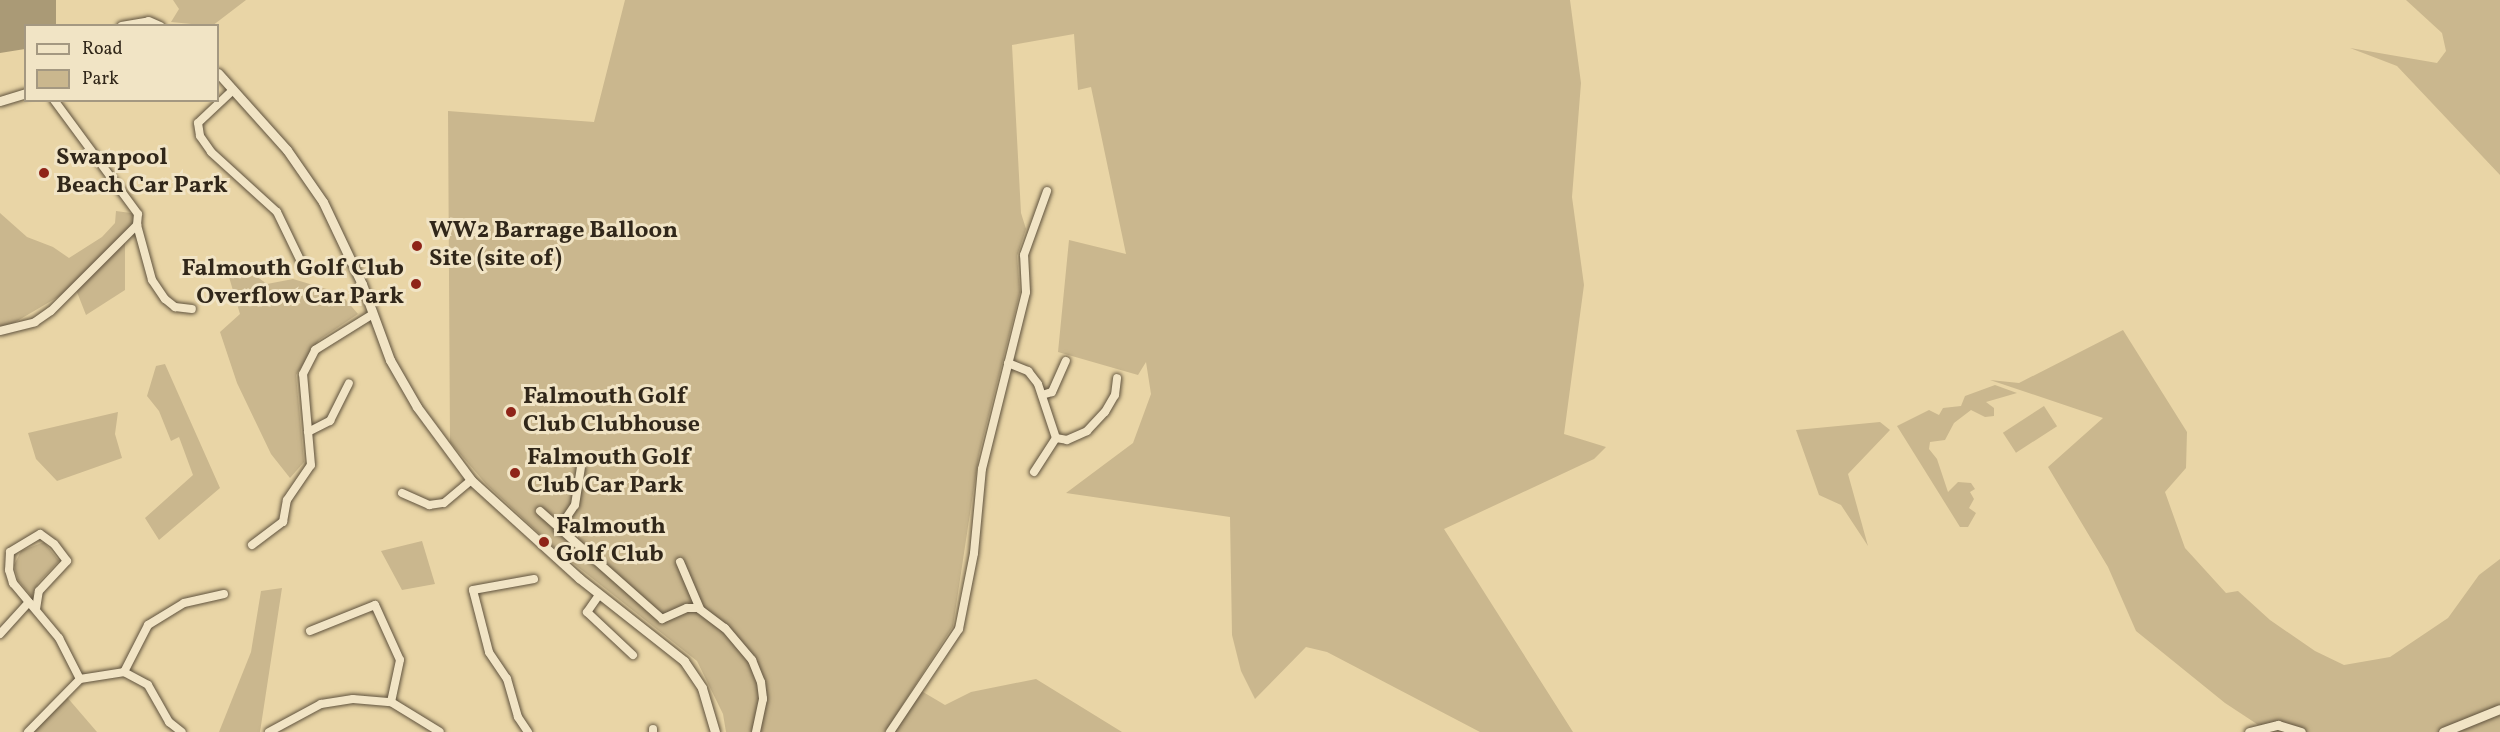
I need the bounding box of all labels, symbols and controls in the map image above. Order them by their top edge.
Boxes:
legend [24,24,219,102]
text: Road [82,37,123,62]
text: Park [82,67,119,92]
place label: Swanpool Beach Car Park [56,145,228,201]
marker: Swanpool Beach Car Park [37,166,51,180]
place label: WW2 Barrage Balloon Site (site of) [429,218,678,274]
marker: WW2 Barrage Balloon Site (site of) [410,239,424,253]
place label: Falmouth Golf Club Overflow Car Park [183,256,404,312]
marker: Falmouth Golf Club Overflow Car Park [409,277,423,291]
place label: Falmouth Golf Club Clubhouse [523,384,700,440]
marker: Falmouth Golf Club Clubhouse [504,405,518,419]
place label: Falmouth Golf Club Car Park [527,445,690,501]
marker: Falmouth Golf Club Car Park [508,466,522,480]
place label: Falmouth Golf Club [556,514,666,570]
marker: Falmouth Golf Club [537,535,551,549]

